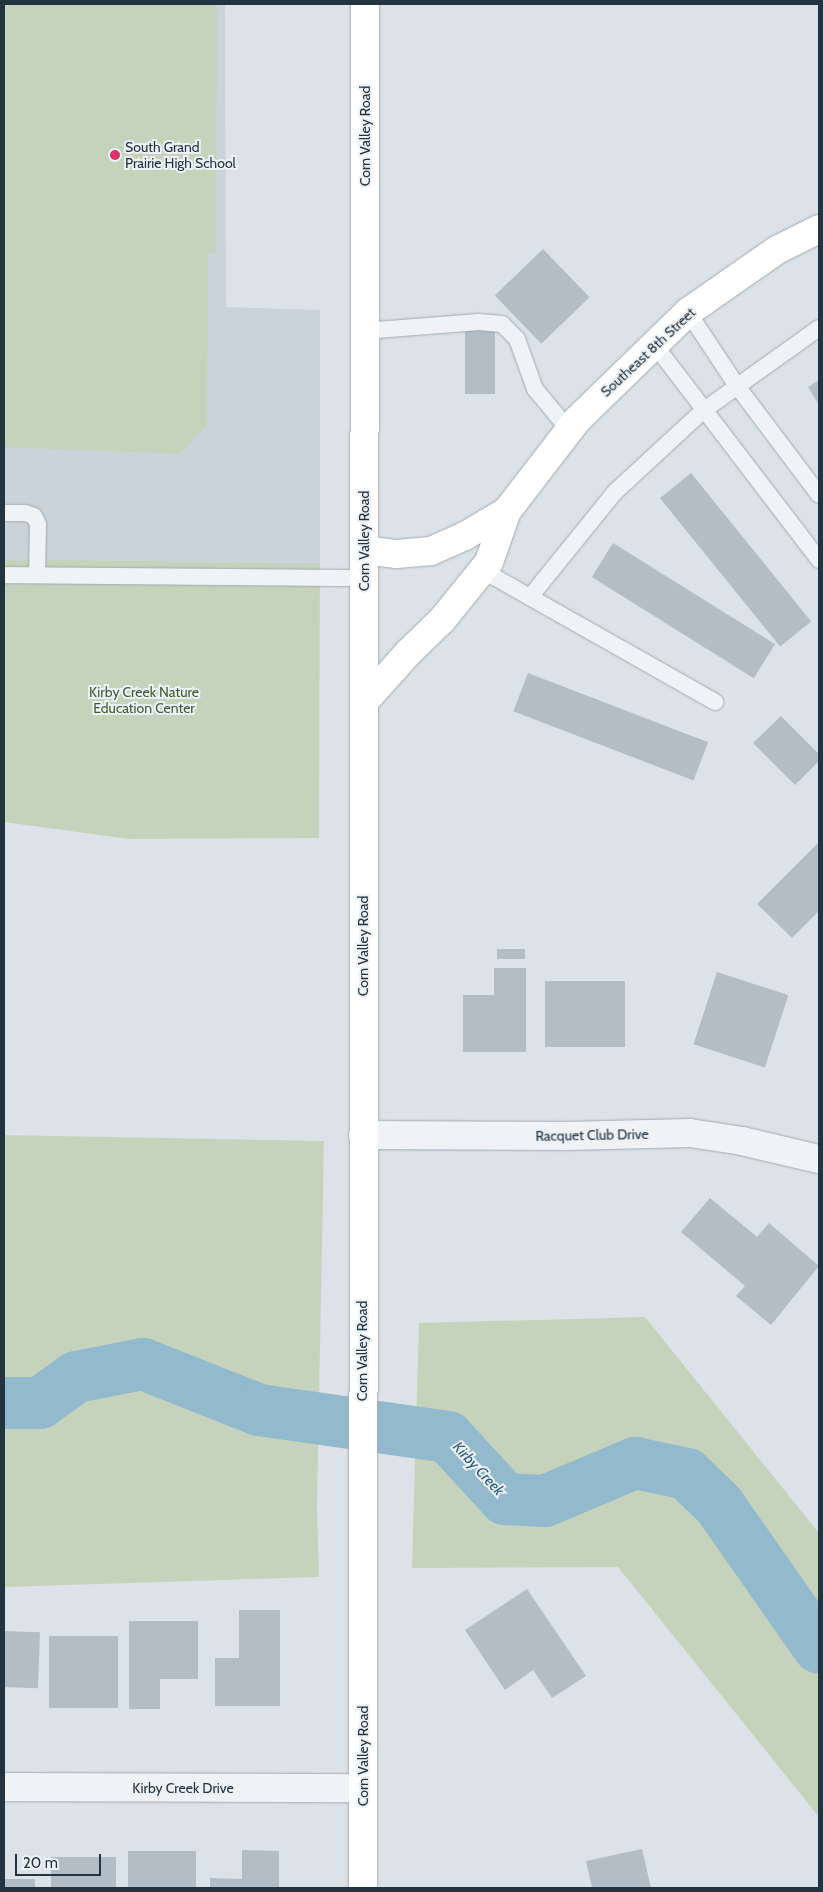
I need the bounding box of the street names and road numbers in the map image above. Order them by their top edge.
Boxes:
street label: Corn Valley Road [357,86,373,186]
street label: Southeast 8th Street [597,304,699,400]
street label: Corn Valley Road [356,491,372,591]
street label: Corn Valley Road [355,896,371,996]
street label: Racquet Club Drive [535,1126,649,1144]
street label: Corn Valley Road [354,1301,370,1401]
street label: Corn Valley Road [355,1706,371,1806]
street label: Kirby Creek Drive [132,1780,234,1796]

